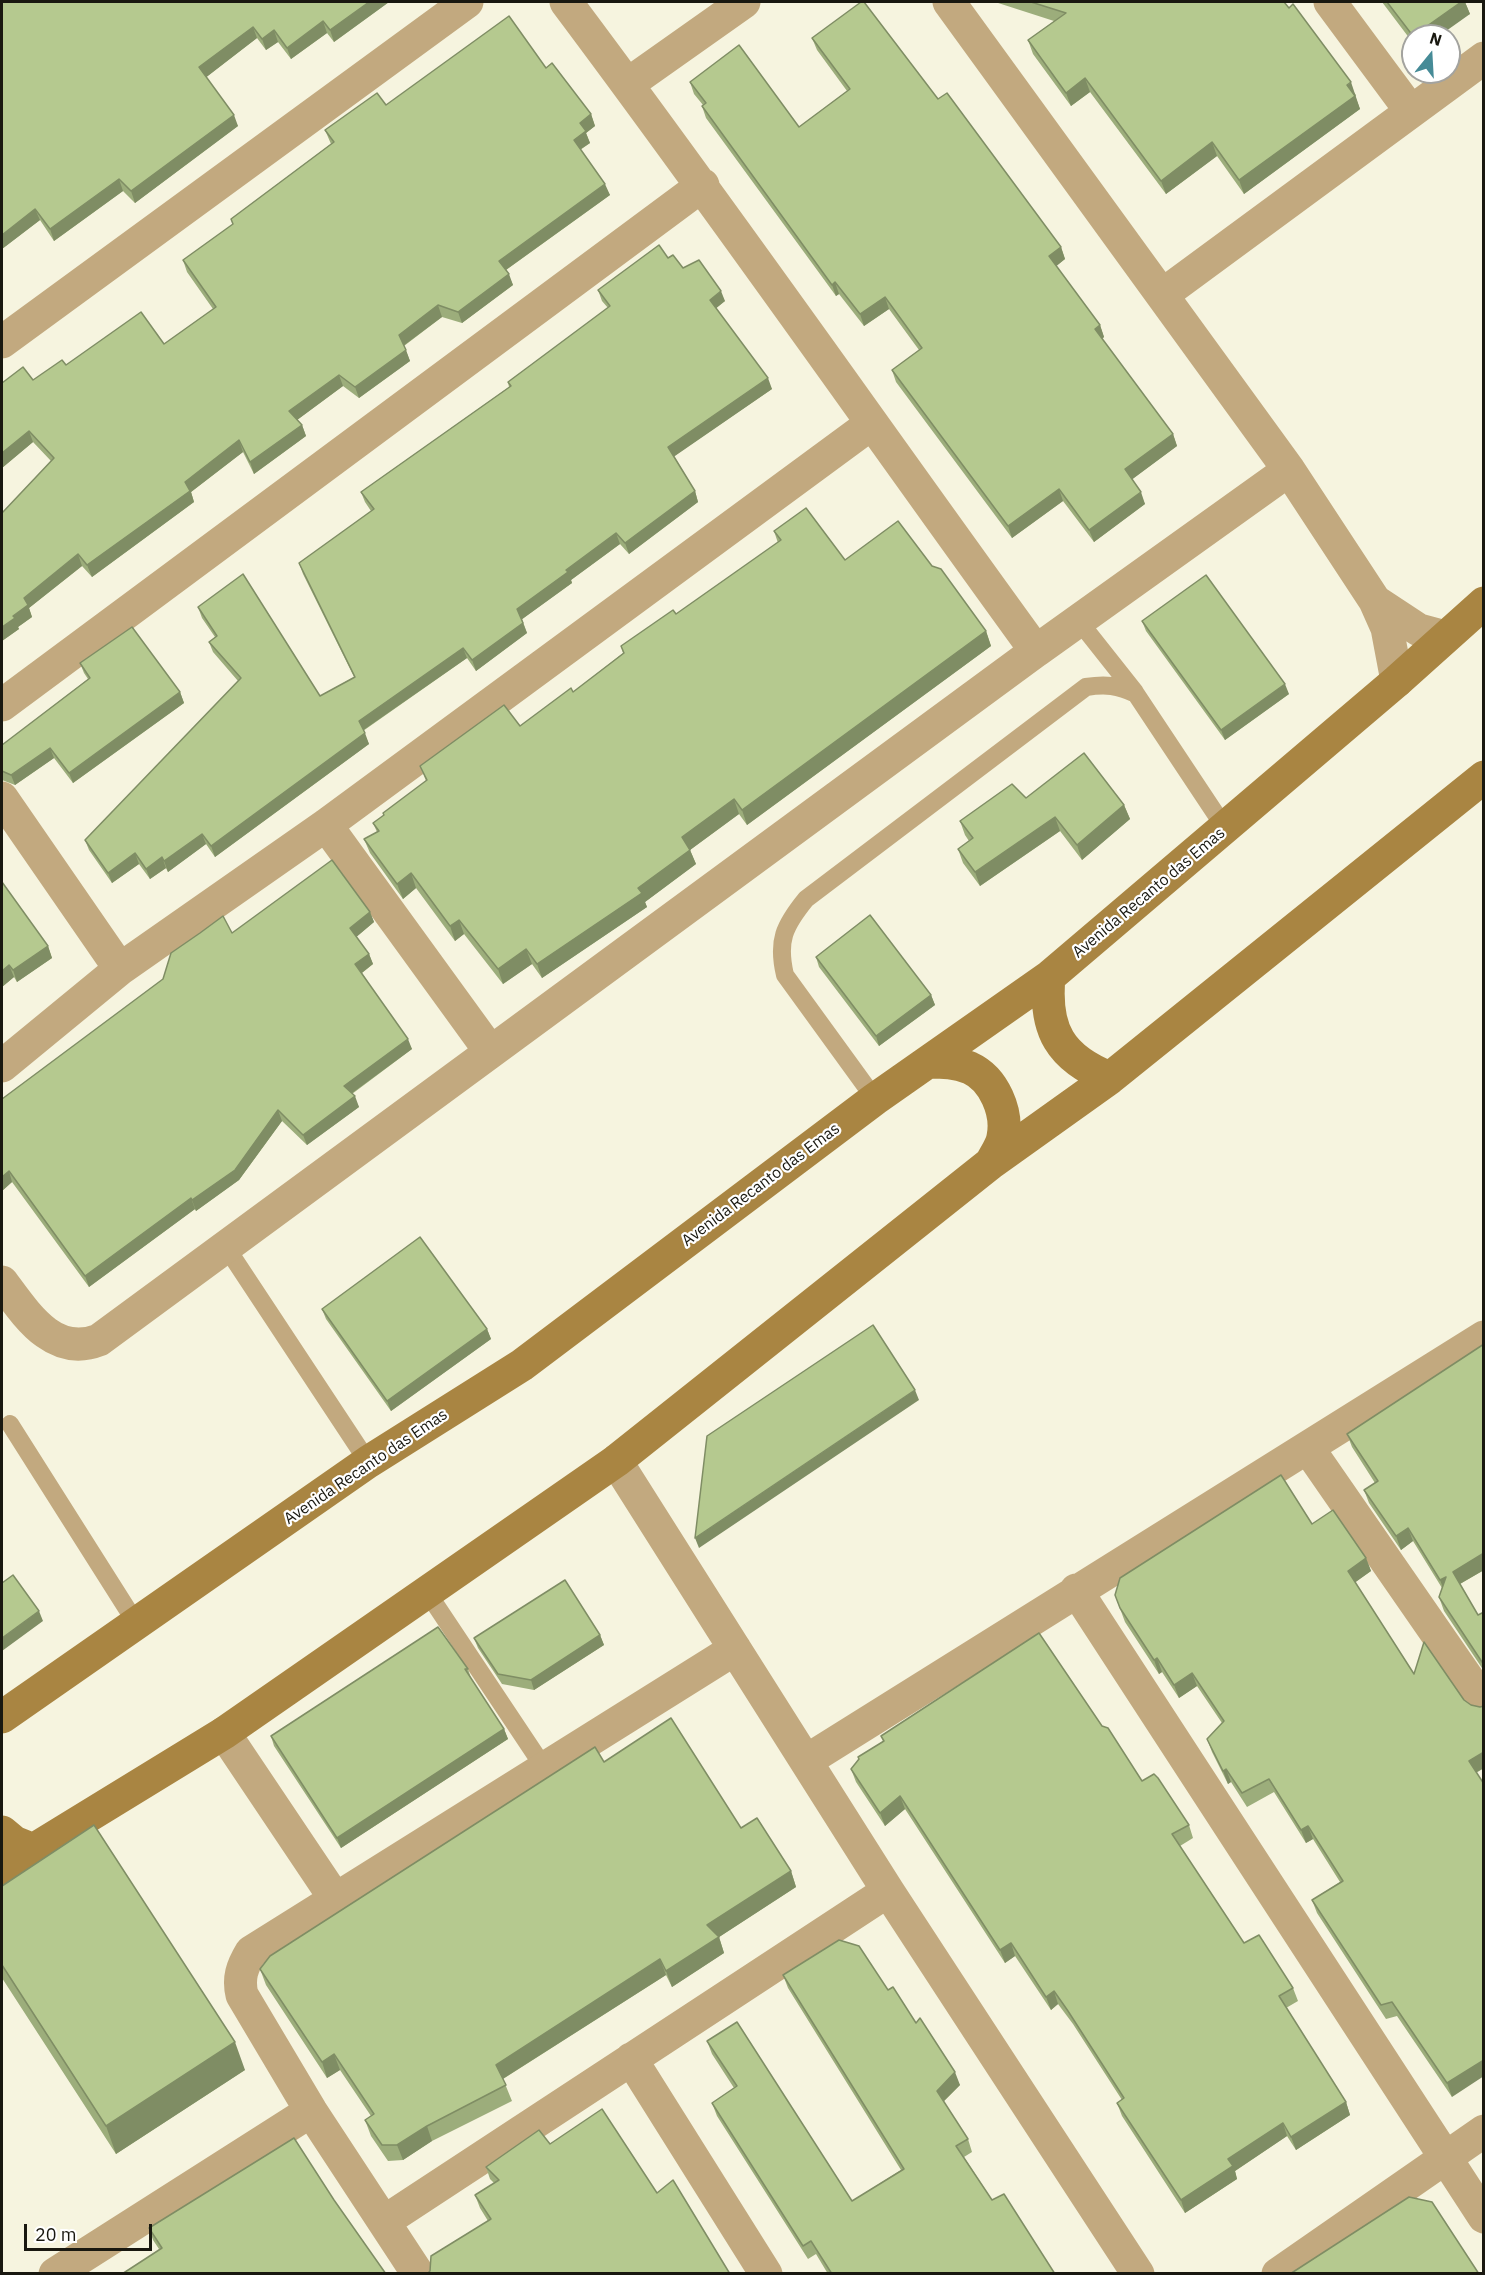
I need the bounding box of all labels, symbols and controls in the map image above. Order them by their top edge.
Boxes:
north arrow [1401,24,1461,84]
text: N [1427,27,1445,50]
street label: Avenida Recanto das Emas [1069,824,1229,962]
street label: Avenida Recanto das Emas [678,1119,844,1251]
street label: Avenida Recanto das Emas [281,1405,451,1529]
scale bar [27,2212,154,2250]
text: 20 m [35,2223,77,2246]

